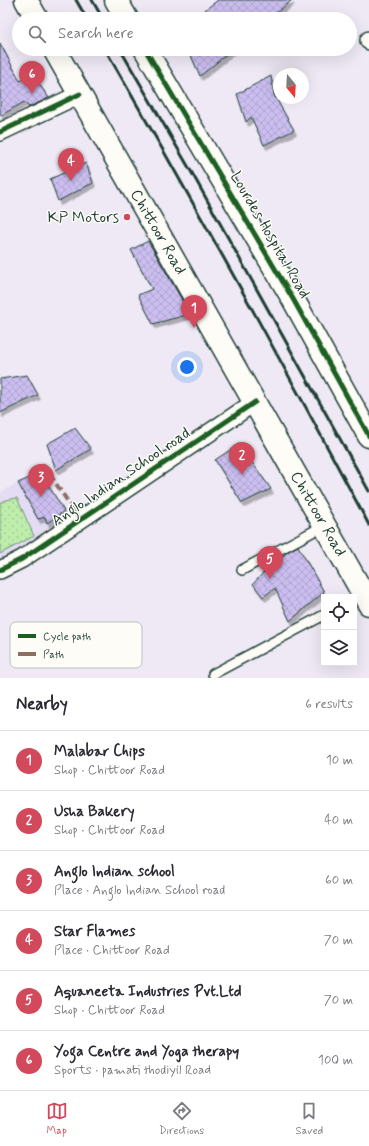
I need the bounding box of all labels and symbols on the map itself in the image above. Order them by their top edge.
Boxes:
pin: 6 [19,61,45,94]
north arrow [273,68,309,104]
pin: 4 [58,148,84,181]
street label: Lourdes Hospital Road [225,168,315,302]
street label: Chittoor Road [125,186,191,278]
place label: KP Motors [47,207,119,228]
marker: KP Motors [122,212,132,222]
pin: 1 [181,295,207,328]
your location [177,357,197,377]
street label: Anglo Indian School road [47,423,195,532]
pin: 2 [229,442,255,475]
pin: 3 [28,464,54,497]
street label: Chittoor Road [285,468,351,560]
pin: 5 [257,546,283,579]
legend [10,622,142,668]
text: Cycle path [43,630,91,644]
text: Path [43,648,64,662]

